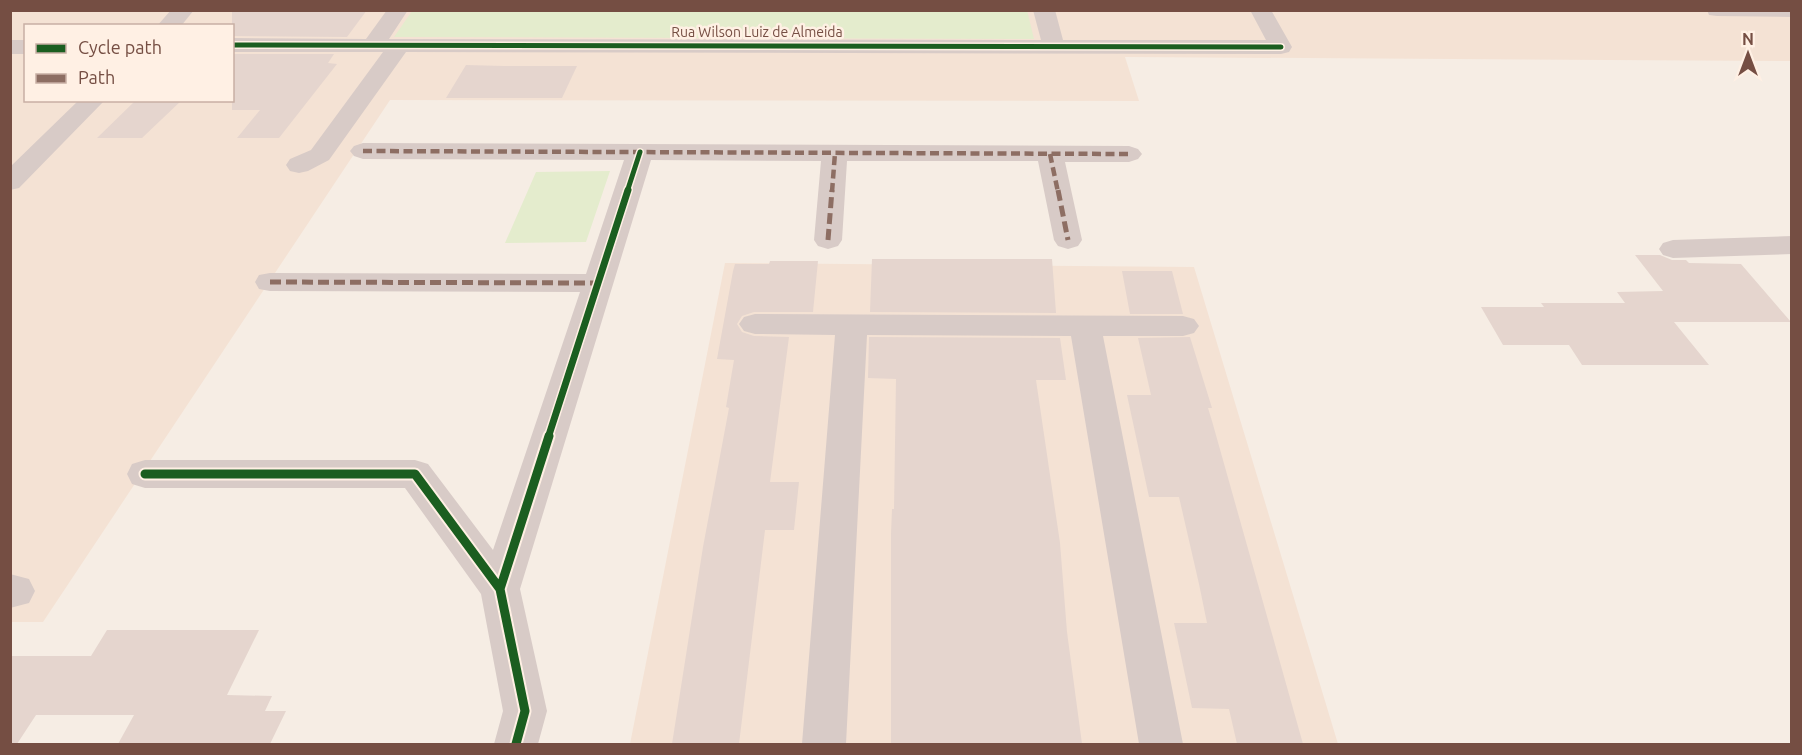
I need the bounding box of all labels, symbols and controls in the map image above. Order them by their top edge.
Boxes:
legend [24,24,234,102]
street label: Rua Wilson Luiz de Almeida [671,24,843,40]
north arrow [1718,24,1778,84]
text: N [1742,30,1754,48]
text: Cycle path [78,37,162,57]
text: Path [78,67,115,87]

